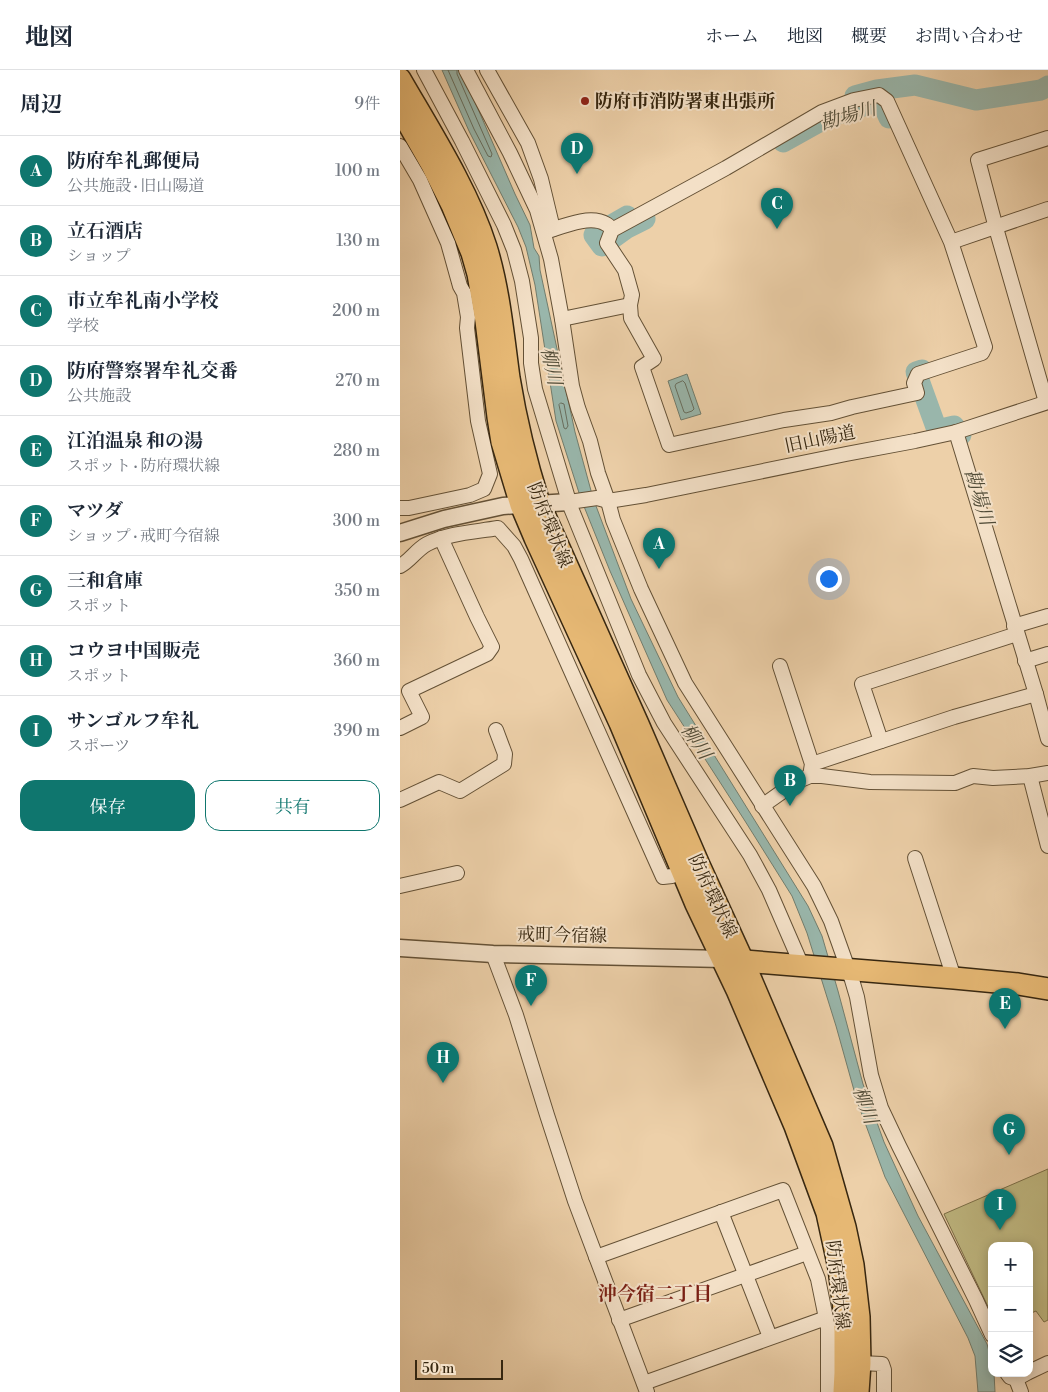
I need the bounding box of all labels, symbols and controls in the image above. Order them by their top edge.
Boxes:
text: 地図 [25,23,73,53]
text: ホーム [705,25,759,48]
text: 地図 [787,25,823,48]
text: 概要 [851,25,887,48]
text: お問い合わせ [915,25,1023,48]
place label: 防府市消防署東出張所 [595,90,775,113]
text: 周辺 [20,92,62,118]
text: 9件 [354,94,380,114]
marker: 防府市消防署東出張所 [579,95,591,107]
water label: 勘場川 [818,96,881,135]
pin: D [561,133,593,174]
text: 防府牟礼郵便局 [67,149,200,173]
text: A [30,161,42,181]
text: 100 m [335,161,380,181]
text: 公共施設 · 旧山陽道 [67,176,204,196]
pin: C [761,188,793,229]
text: 立石酒店 [67,219,143,243]
text: B [30,231,42,251]
text: 130 m [336,231,380,251]
text: ショップ [67,246,131,266]
text: 市立牟礼南小学校 [67,289,219,313]
text: C [30,301,42,321]
text: 200 m [332,301,380,321]
text: 学校 [67,316,99,336]
water label: 柳川 [535,345,567,389]
text: 防府警察署牟礼交番 [67,359,238,383]
text: D [30,371,42,391]
text: 270 m [335,371,380,391]
text: 公共施設 [67,386,131,406]
street label: 旧山陽道 [782,421,858,458]
text: 江泊温泉 和の湯 [67,429,203,453]
text: E [30,441,42,461]
text: 280 m [333,441,380,461]
text: スポット · 防府環状線 [67,456,220,476]
water label: 勘場川 [959,467,999,530]
street label: 防府環状線 [522,479,577,571]
text: マツダ [67,499,123,523]
text: F [30,511,42,531]
text: 300 m [333,511,380,531]
text: ショップ · 戒町今宿線 [67,526,220,546]
pin: A [643,528,675,569]
your location [816,566,842,592]
text: 三和倉庫 [67,569,143,593]
text: G [30,581,42,601]
text: 350 m [334,581,380,601]
text: スポット [67,596,131,616]
text: コウヨ中国販売 [67,639,200,663]
text: H [29,651,43,671]
text: 360 m [334,651,380,671]
text: スポット [67,666,131,686]
text: サンゴルフ牟礼 [67,709,199,733]
water label: 柳川 [676,719,718,766]
text: I [33,721,39,741]
text: 390 m [334,721,380,741]
text: スポーツ [67,736,130,756]
pin: B [774,765,806,806]
button: 保存 [20,780,195,831]
button: 共有 [205,780,380,831]
street label: 防府環状線 [683,851,742,942]
street label: 戒町今宿線 [517,923,607,948]
pin: F [515,965,547,1006]
pin: E [989,988,1021,1029]
pin: H [427,1042,459,1083]
water label: 柳川 [847,1083,884,1129]
pin: G [993,1114,1025,1155]
pin: I [984,1189,1016,1230]
street label: 防府環状線 [821,1239,854,1331]
map controls [988,1242,1033,1377]
button: + [988,1242,1033,1287]
district label: 沖今宿二丁目 [598,1282,712,1306]
button: − [988,1287,1033,1332]
button: layers [988,1332,1033,1377]
scale bar [415,1357,502,1380]
text: 50 m [422,1360,454,1378]

